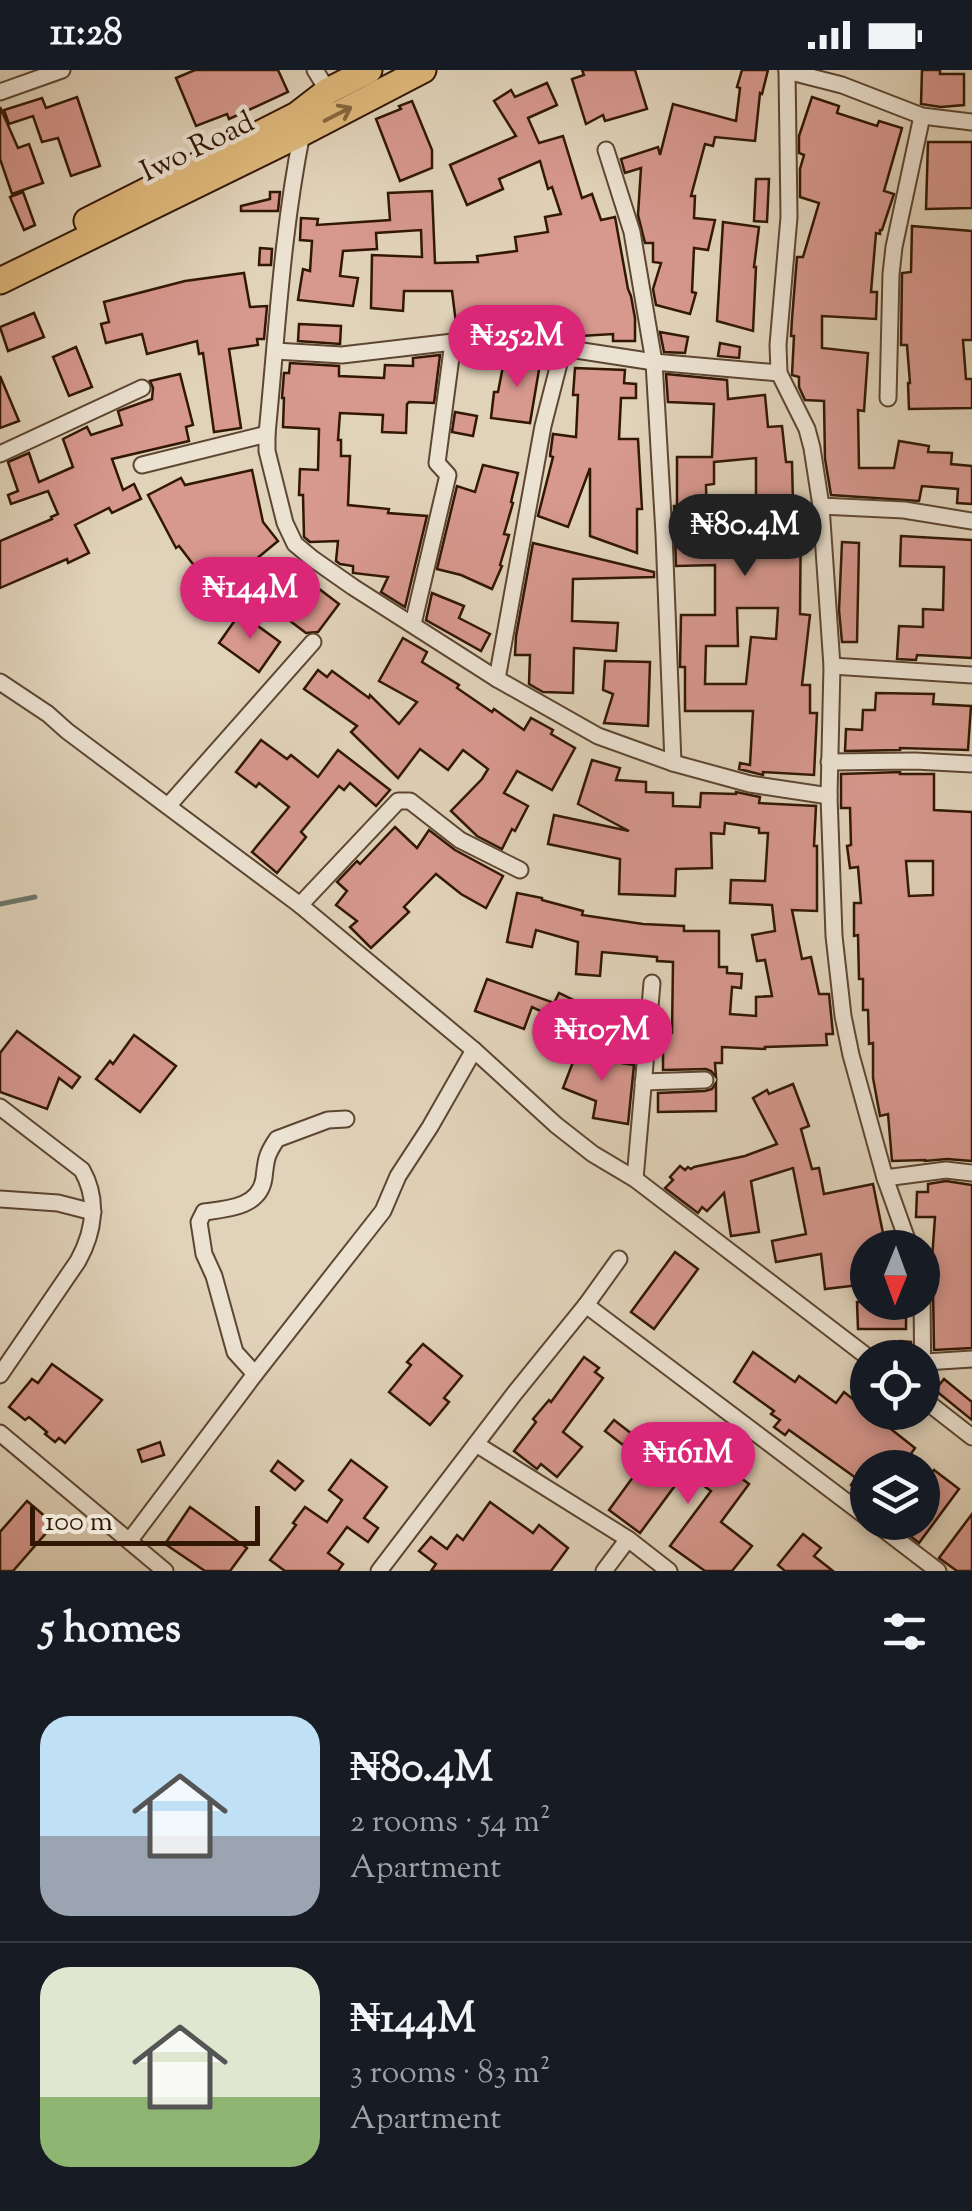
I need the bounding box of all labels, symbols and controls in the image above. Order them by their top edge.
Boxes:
text: 11:28 [50,8,123,62]
street label: Iwo Road [134,102,262,194]
one-way arrow [323,104,353,123]
pin: ₦252M [447,305,587,390]
text: ₦252M [470,314,564,360]
pin: ₦80.4M [664,494,826,579]
text: ₦80.4M [691,503,799,549]
pin: ₦144M [180,557,320,642]
text: ₦144M [202,566,298,612]
pin: ₦107M [532,999,672,1084]
text: ₦107M [554,1008,650,1054]
north arrow [850,1230,940,1320]
map controls [850,1230,940,1540]
button: locate [850,1340,940,1430]
pin: ₦161M [618,1422,758,1507]
text: ₦161M [643,1431,733,1477]
button: layers [850,1450,940,1540]
scale bar [30,1501,260,1546]
text: 100 m [45,1503,113,1543]
text: 5 homes [40,1601,181,1661]
icon: filters [877,1604,932,1659]
text: ₦80.4M [350,1740,493,1800]
icon: home [120,1756,240,1876]
text: 2 rooms · 54 m² [350,1800,551,1846]
text: Apartment [350,1846,501,1892]
text: ₦144M [350,1991,476,2051]
icon: home [120,2007,240,2127]
text: 3 rooms · 83 m² [350,2051,550,2097]
text: Apartment [350,2097,501,2143]

